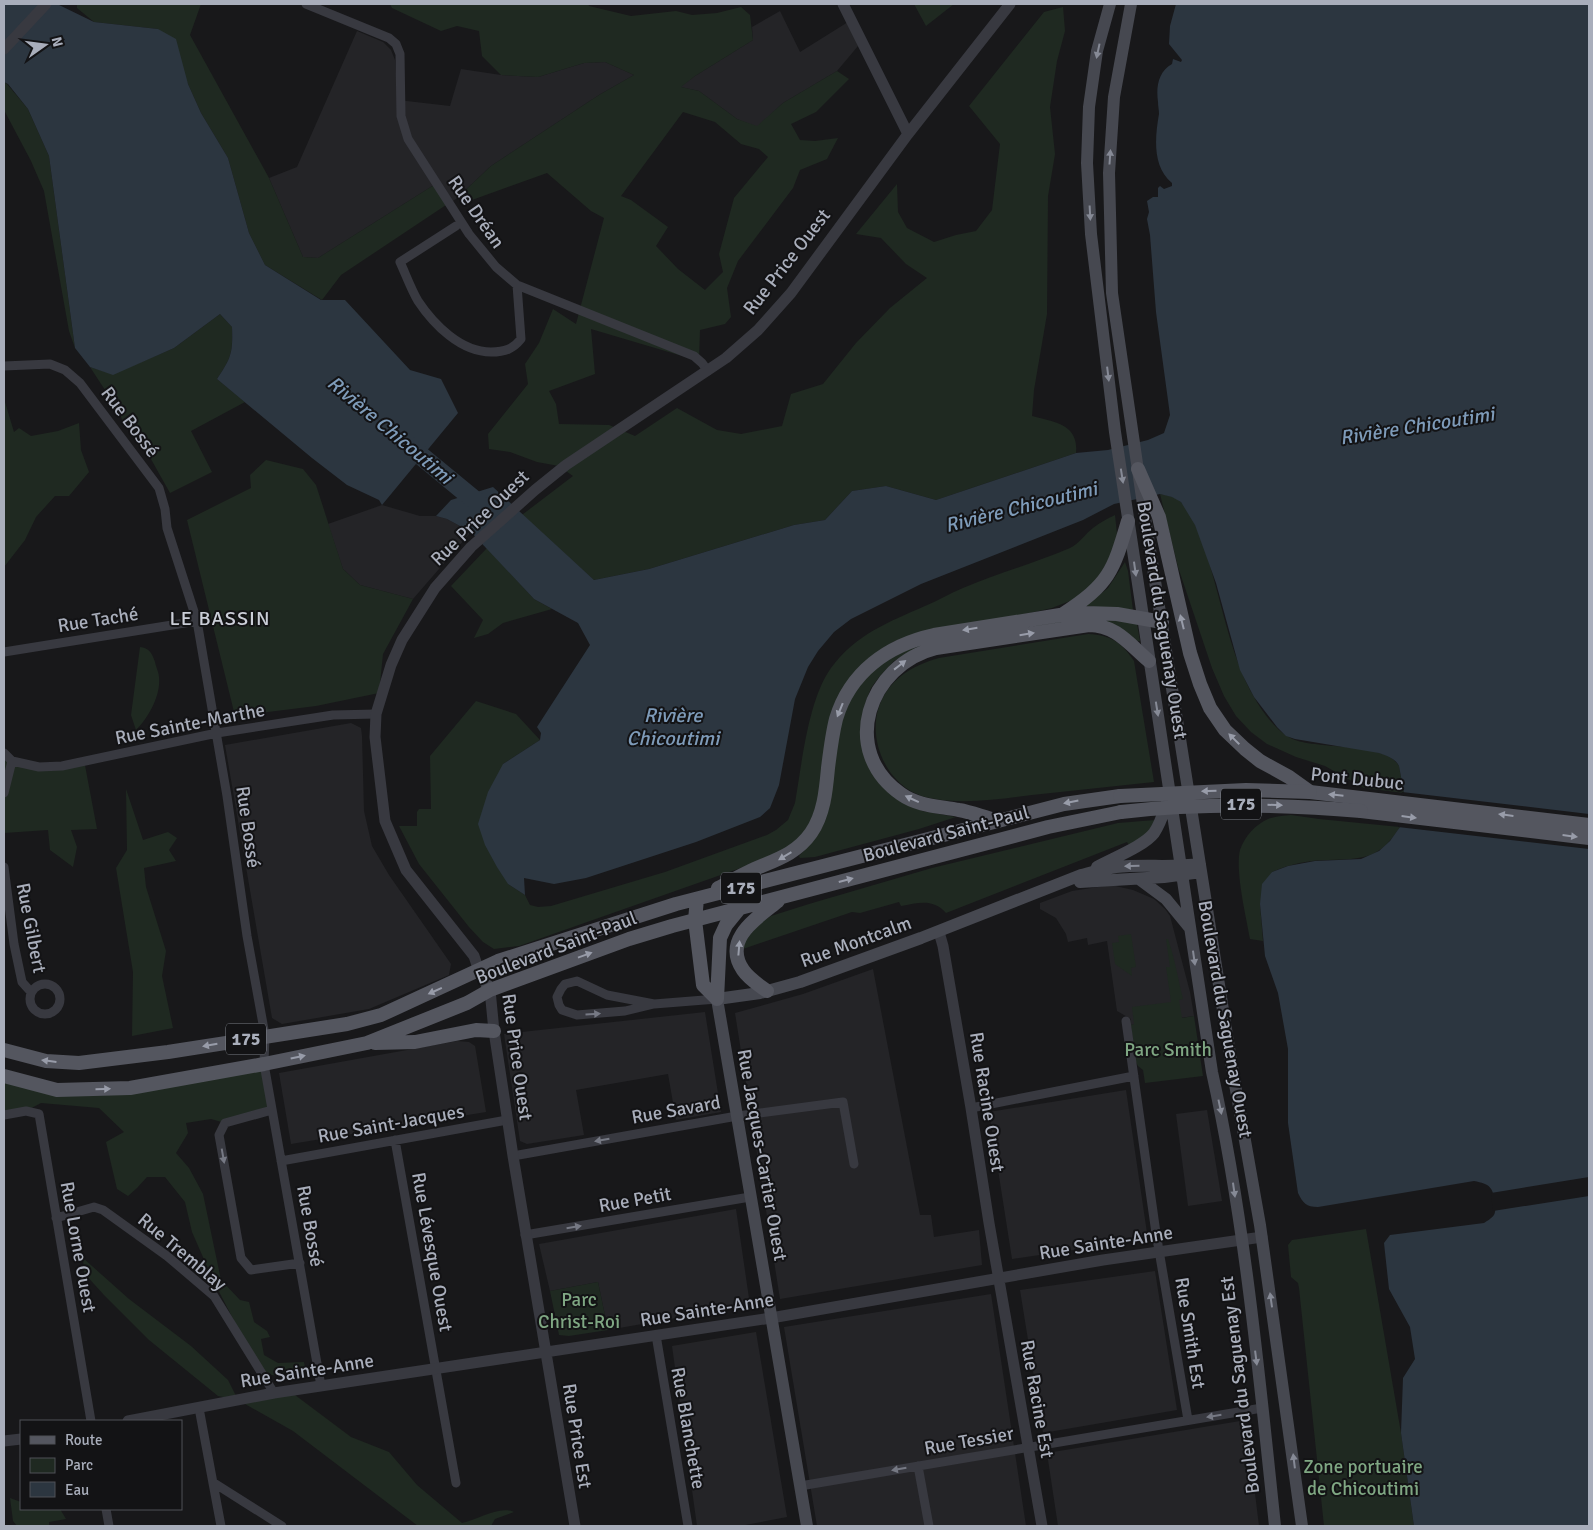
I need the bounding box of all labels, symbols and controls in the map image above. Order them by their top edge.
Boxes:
north arrow [20,20,70,70]
text: N [48,35,67,49]
one-way arrow [1094,43,1102,58]
one-way arrow [1106,148,1114,164]
street label: Rue Dréan [442,171,510,253]
street label: Rue Price Ouest [738,204,836,320]
one-way arrow [1086,205,1094,221]
one-way arrow [1104,366,1112,382]
water label: Rivière Chicoutimi [322,370,459,491]
street label: Rue Bossé [96,382,164,462]
water label: Rivière Chicoutimi [1338,401,1497,451]
street label: Rue Price Ouest [426,465,535,571]
one-way arrow [1118,469,1126,485]
water label: Rivière Chicoutimi [942,476,1101,538]
street label: Boulevard du Saguenay Ouest [1131,499,1193,741]
one-way arrow [1132,561,1140,577]
street label: Rue Taché [56,602,140,638]
district label: LE BASSIN [170,606,270,631]
one-way arrow [1178,615,1186,630]
one-way arrow [961,625,977,633]
one-way arrow [1019,629,1035,637]
one-way arrow [893,660,906,671]
street label: Rue Sainte-Marthe [113,698,267,750]
one-way arrow [1153,702,1161,718]
water label: Rivière Chicoutimi [627,703,721,751]
one-way arrow [836,703,844,718]
one-way arrow [1229,734,1241,746]
street label: Pont Dubuc [1309,762,1405,796]
street label: Rue Bossé [230,784,266,870]
one-way arrow [1200,787,1216,795]
road number: 175 [1221,789,1261,820]
one-way arrow [1328,791,1344,799]
one-way arrow [905,795,919,803]
one-way arrow [1063,799,1079,807]
street label: Boulevard Saint-Paul [860,800,1032,868]
one-way arrow [1267,801,1283,809]
one-way arrow [1498,811,1514,819]
one-way arrow [1401,813,1417,821]
one-way arrow [1563,832,1579,840]
one-way arrow [779,851,792,860]
one-way arrow [1124,863,1140,871]
road number: 175 [721,872,761,904]
one-way arrow [838,876,854,884]
street label: Rue Gilbert [10,881,52,976]
street label: Boulevard du Saguenay Ouest [1192,898,1258,1140]
street label: Boulevard Saint-Paul [472,906,640,990]
street label: Rue Montcalm [797,911,915,973]
one-way arrow [735,940,743,956]
one-way arrow [1191,950,1199,966]
one-way arrow [577,951,592,958]
one-way arrow [428,987,442,995]
street label: Rue Price Ouest [496,992,538,1122]
one-way arrow [585,1009,601,1017]
road number: 175 [226,1024,266,1054]
street label: Rue Racine Ouest [964,1030,1010,1174]
park label: Parc Smith [1124,1038,1212,1062]
one-way arrow [202,1041,218,1049]
street label: Rue Jacques-Cartier Ouest [732,1047,793,1263]
one-way arrow [290,1053,306,1061]
one-way arrow [41,1057,57,1065]
one-way arrow [96,1085,112,1093]
street label: Rue Savard [630,1090,722,1130]
street label: Rue Saint-Jacques [316,1099,466,1149]
one-way arrow [1216,1099,1224,1114]
one-way arrow [594,1137,610,1145]
one-way arrow [219,1148,227,1164]
street label: Rue Lévesque Ouest [406,1170,458,1334]
street label: Rue Lorne Ouest [55,1180,101,1315]
street label: Rue Petit [597,1182,674,1218]
one-way arrow [1231,1182,1239,1198]
street label: Rue Bossé [291,1183,329,1269]
street label: Rue Tremblay [133,1208,231,1296]
street label: Rue Sainte-Anne [1037,1221,1175,1265]
one-way arrow [566,1222,582,1230]
street label: Rue Smith Est [1169,1275,1211,1391]
street label: Boulevard du Saguenay Est [1215,1275,1265,1495]
park label: Parc Christ-Roi [538,1288,620,1334]
street label: Rue Sainte-Anne [638,1288,776,1332]
one-way arrow [1267,1291,1275,1307]
street label: Rue Racine Est [1015,1338,1059,1460]
street label: Rue Sainte-Anne [238,1349,376,1393]
one-way arrow [1252,1350,1260,1366]
street label: Rue Blanchette [665,1365,711,1491]
street label: Rue Price Est [557,1382,597,1491]
one-way arrow [1206,1412,1222,1420]
legend [20,1420,182,1510]
street label: Rue Tessier [922,1421,1016,1461]
text: Route [65,1431,102,1449]
one-way arrow [1289,1452,1297,1468]
park label: Zone portuaire de Chicoutimi [1303,1455,1423,1501]
text: Parc [65,1456,93,1474]
one-way arrow [890,1466,906,1474]
text: Eau [65,1481,89,1499]

